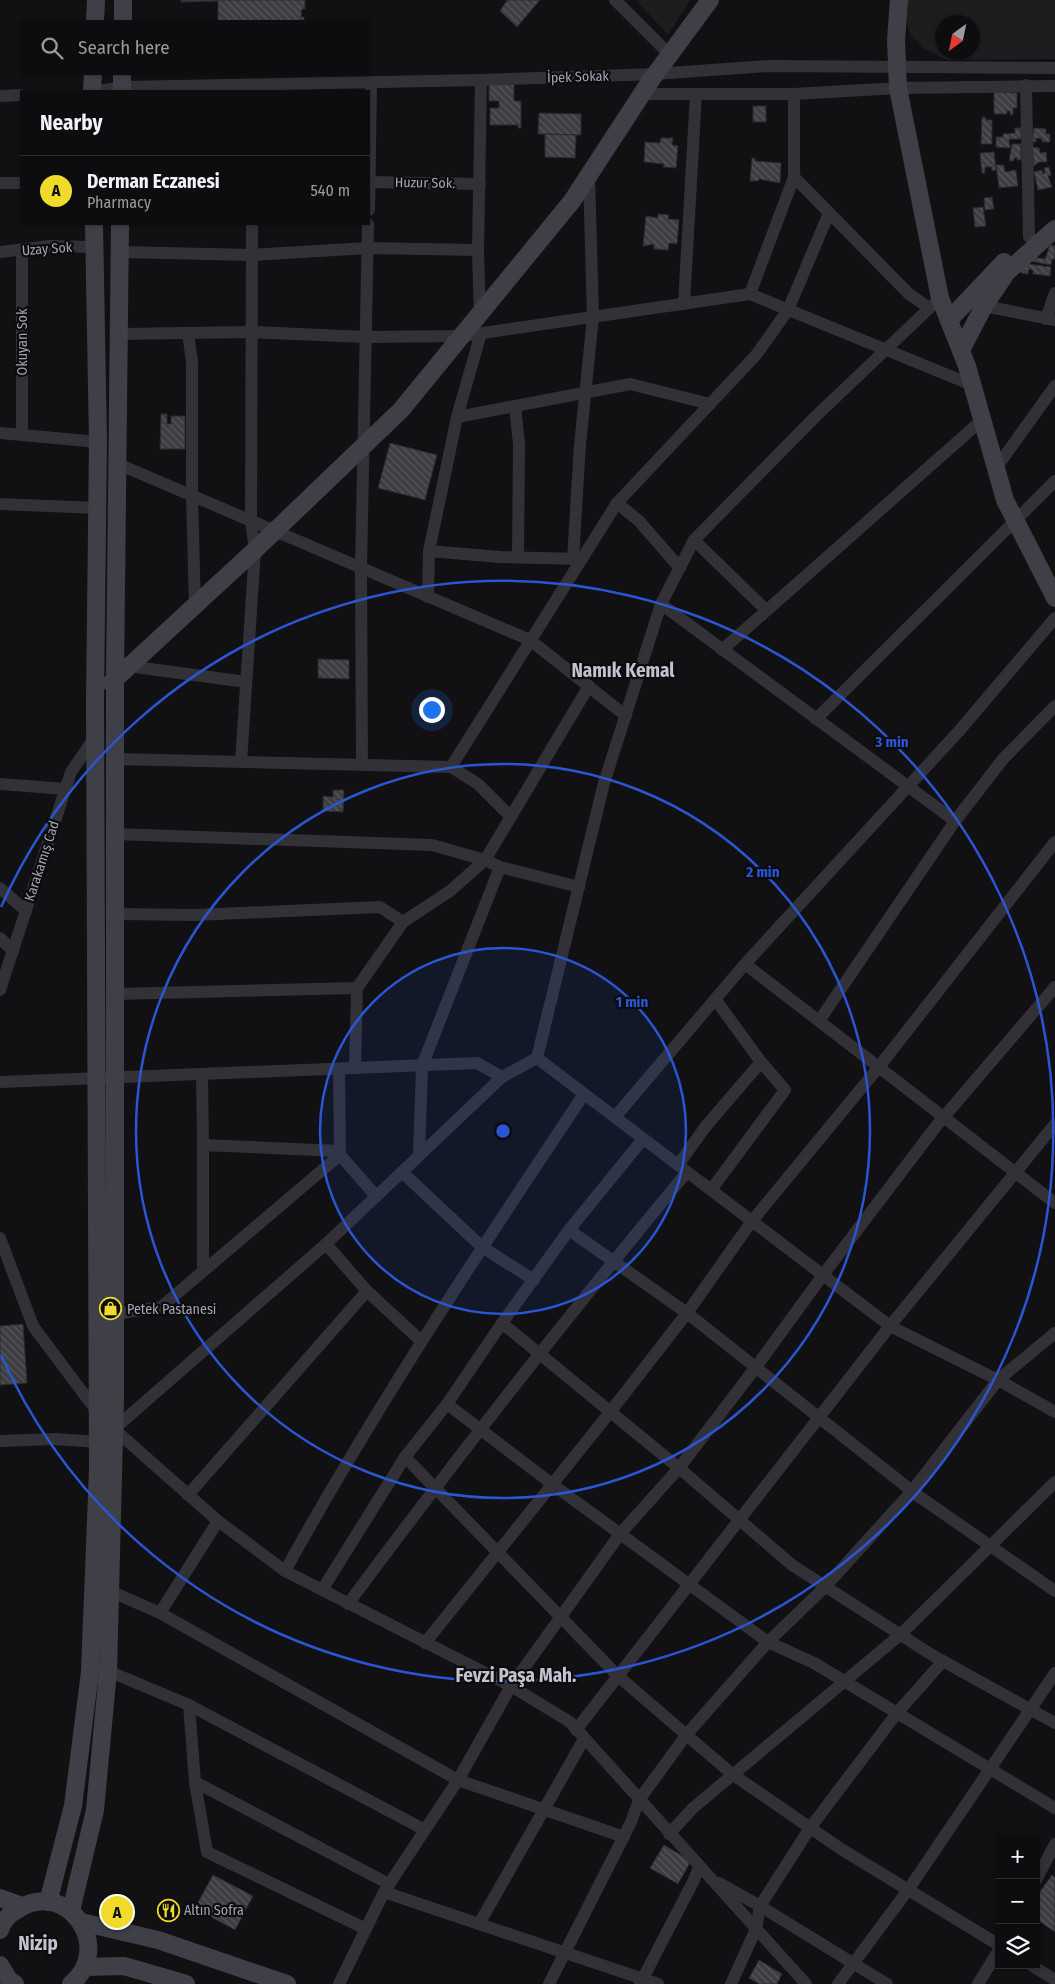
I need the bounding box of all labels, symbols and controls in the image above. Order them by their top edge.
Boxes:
north arrow [935,15,980,60]
search box [20,20,370,75]
icon: search [38,34,66,62]
text: Search here [78,36,170,59]
street label: İpek Sokak [547,67,610,87]
text: Nearby [40,110,102,136]
text: Derman Eczanesi [87,170,220,193]
street label: Huzur Sok. [395,174,455,192]
text: A [52,181,60,200]
text: 540 m [311,181,350,200]
text: Pharmacy [87,193,151,212]
street label: Uzay Sok [21,239,73,259]
street label: Okuyan Sok [14,308,31,375]
district label: Namık Kemal [571,659,675,682]
your location [419,697,445,723]
text: 3 min [874,733,909,751]
street label: Karakamış Cad [21,819,63,903]
text: 2 min [745,863,780,881]
text: 1 min [616,993,648,1011]
centre of rings [494,1122,512,1140]
shop icon: Petek Pastanesi [99,1297,123,1321]
place label: Petek Pastanesi [127,1301,216,1318]
district label: Fevzi Paşa Mah. [456,1664,576,1687]
map controls [995,1834,1040,1969]
button: + [995,1834,1040,1879]
button: − [995,1879,1040,1924]
pin: A [101,1893,133,1931]
restaurant icon: Altın Sofra [156,1898,180,1922]
place label: Altın Sofra [184,1902,244,1919]
button: layers [995,1924,1040,1969]
district label: Nizip [18,1932,58,1955]

